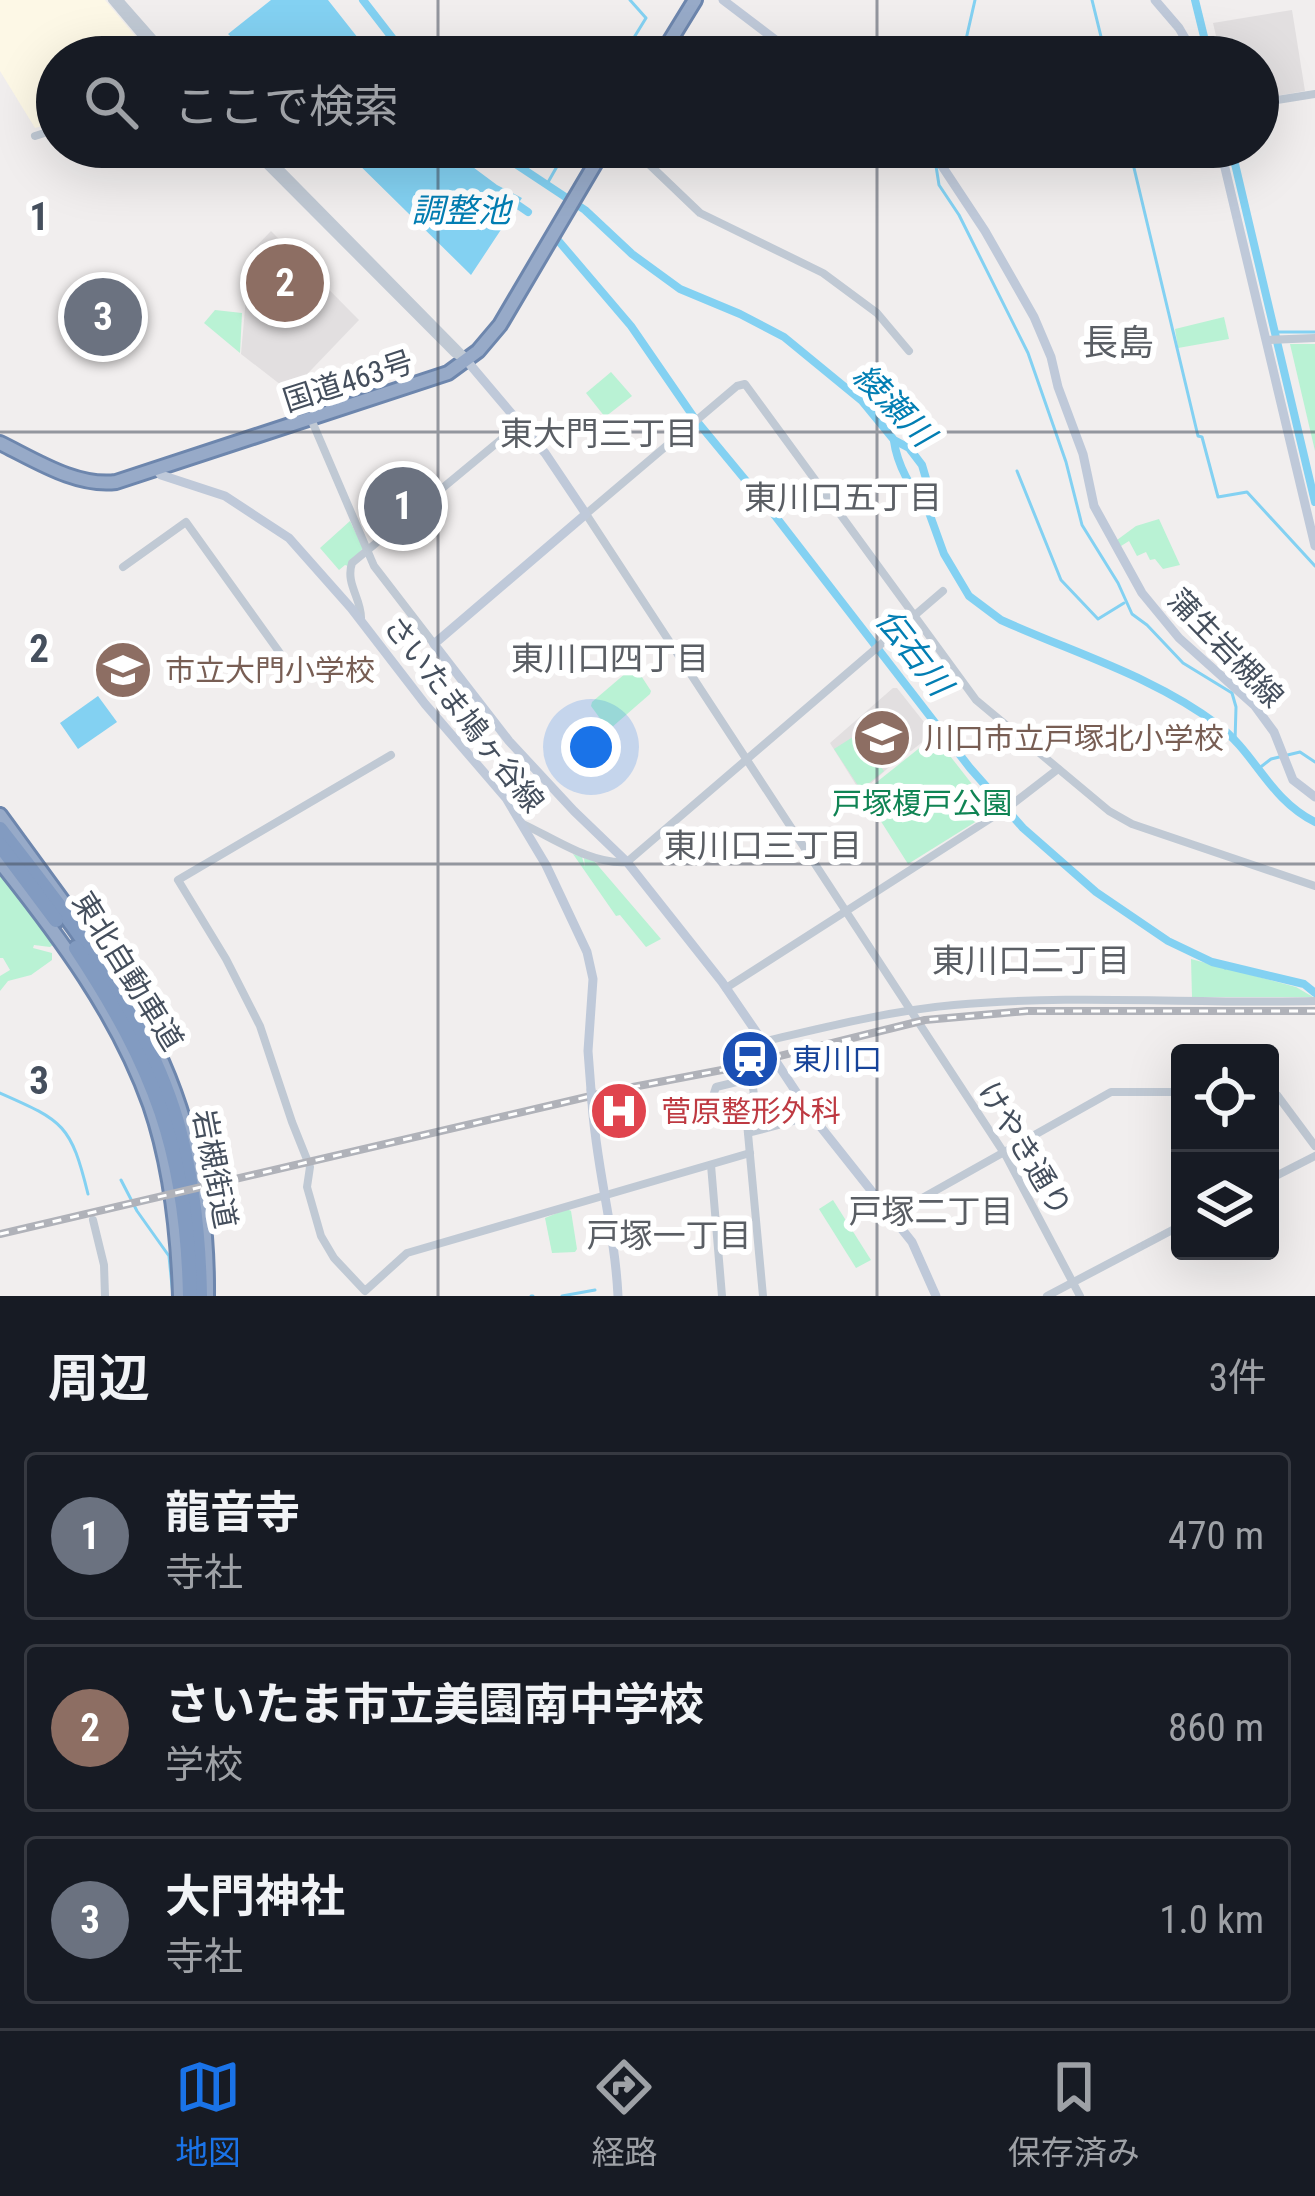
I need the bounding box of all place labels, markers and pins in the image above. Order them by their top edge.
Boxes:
pin: 2 [246,238,324,328]
pin: 3 [64,272,142,362]
pin: 1 [364,461,442,551]
school or university icon: 市立大門小学校 [92,639,154,701]
place label: 市立大門小学校 [165,653,375,688]
school or university icon: 川口市立戸塚北小学校 [851,707,913,769]
place label: 川口市立戸塚北小学校 [924,721,1224,756]
station icon: 東川口 [719,1028,781,1090]
place label: 東川口 [792,1042,882,1077]
hospital icon: 菅原整形外科 [588,1080,650,1142]
place label: 菅原整形外科 [661,1094,841,1129]

